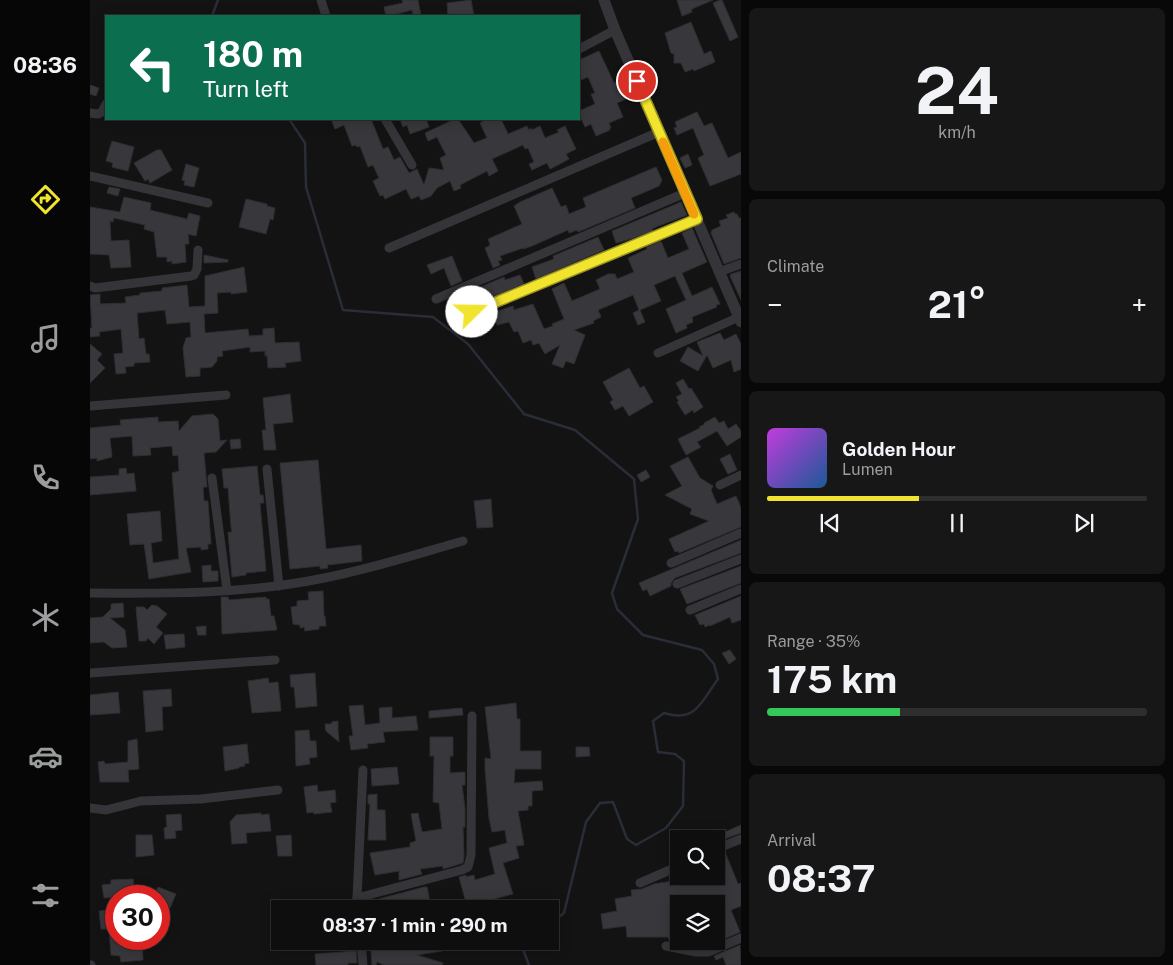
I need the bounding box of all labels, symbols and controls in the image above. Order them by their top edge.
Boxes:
text: 180 m [203,34,303,75]
icon: left [120,35,185,100]
text: 08:36 [13,52,77,78]
text: 24 [915,52,999,129]
pin [616,60,658,102]
icon: arrive [623,67,651,95]
text: Turn left [203,76,289,102]
text: km/h [938,123,976,142]
icon: directions [28,182,63,217]
text: Climate [767,257,824,276]
text: 21° [928,282,986,327]
position arrow [445,285,497,337]
text: − [767,288,783,321]
text: + [1131,288,1147,321]
icon: music [28,321,63,356]
text: Golden Hour [842,438,956,460]
icon: phone [28,460,63,495]
text: Lumen [842,460,893,479]
icon: previous [816,509,844,537]
icon: pause [943,509,971,537]
icon: next [1070,509,1098,537]
icon: climate [28,600,63,635]
text: Range · 35% [767,632,861,651]
text: 175 km [767,657,897,702]
icon: car [28,739,63,774]
map controls [670,830,725,950]
button: search [670,830,725,885]
text: Arrival [767,831,816,850]
text: 08:37 [767,856,876,901]
icon: filters [28,878,63,913]
speed limit sign: 30 [105,885,170,950]
button: layers [670,895,725,950]
text: 08:37 · 1 min · 290 m [322,914,508,936]

